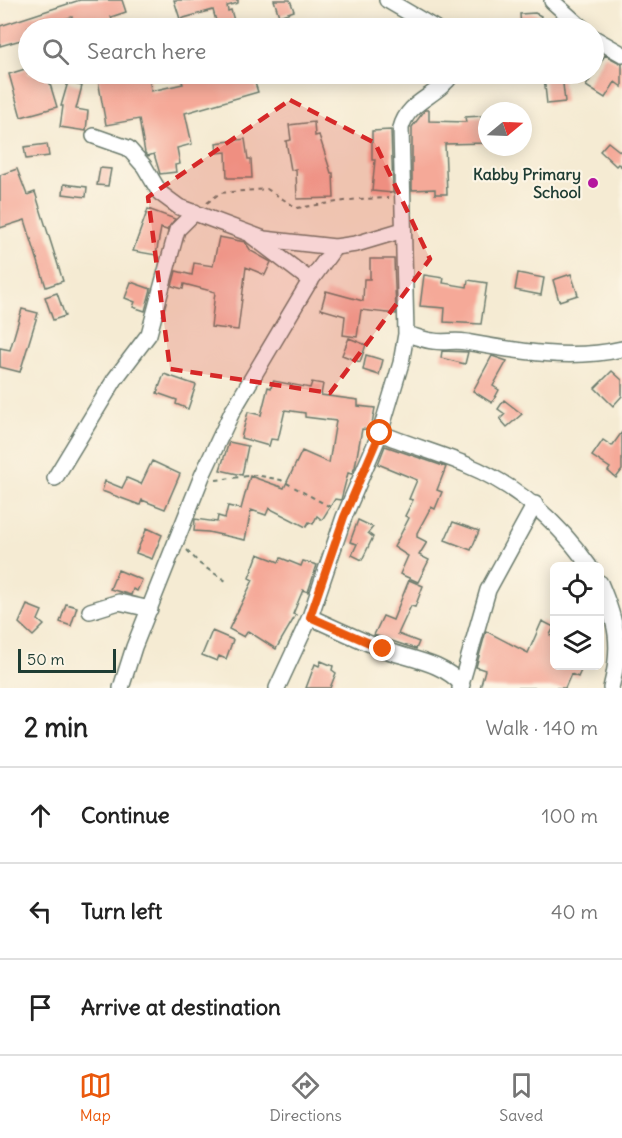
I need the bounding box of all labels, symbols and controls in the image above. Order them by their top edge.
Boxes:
search box [18,18,604,84]
icon: search [39,35,72,68]
text: Search here [87,37,206,65]
north arrow [478,102,532,156]
place label: Kabby Primary School [473,164,581,202]
marker: Kabby Primary School [586,176,600,190]
route start [366,419,392,445]
map controls [550,562,604,670]
button: locate [550,562,604,616]
button: layers [550,616,604,670]
route end [369,635,395,661]
scale bar [18,646,116,674]
text: 50 m [27,649,65,669]
text: 2 min [24,711,88,744]
text: Walk · 140 m [485,715,598,740]
icon: ahead [24,799,57,832]
text: Continue [81,801,170,829]
text: 100 m [541,803,598,828]
icon: left [24,895,57,928]
text: Turn left [81,897,162,925]
text: 40 m [551,899,598,924]
icon: arrive [24,991,57,1024]
text: Arrive at destination [81,993,281,1021]
tab: Map [79,1069,112,1125]
tab: Directions [269,1069,342,1125]
tab: Saved [499,1069,543,1125]

